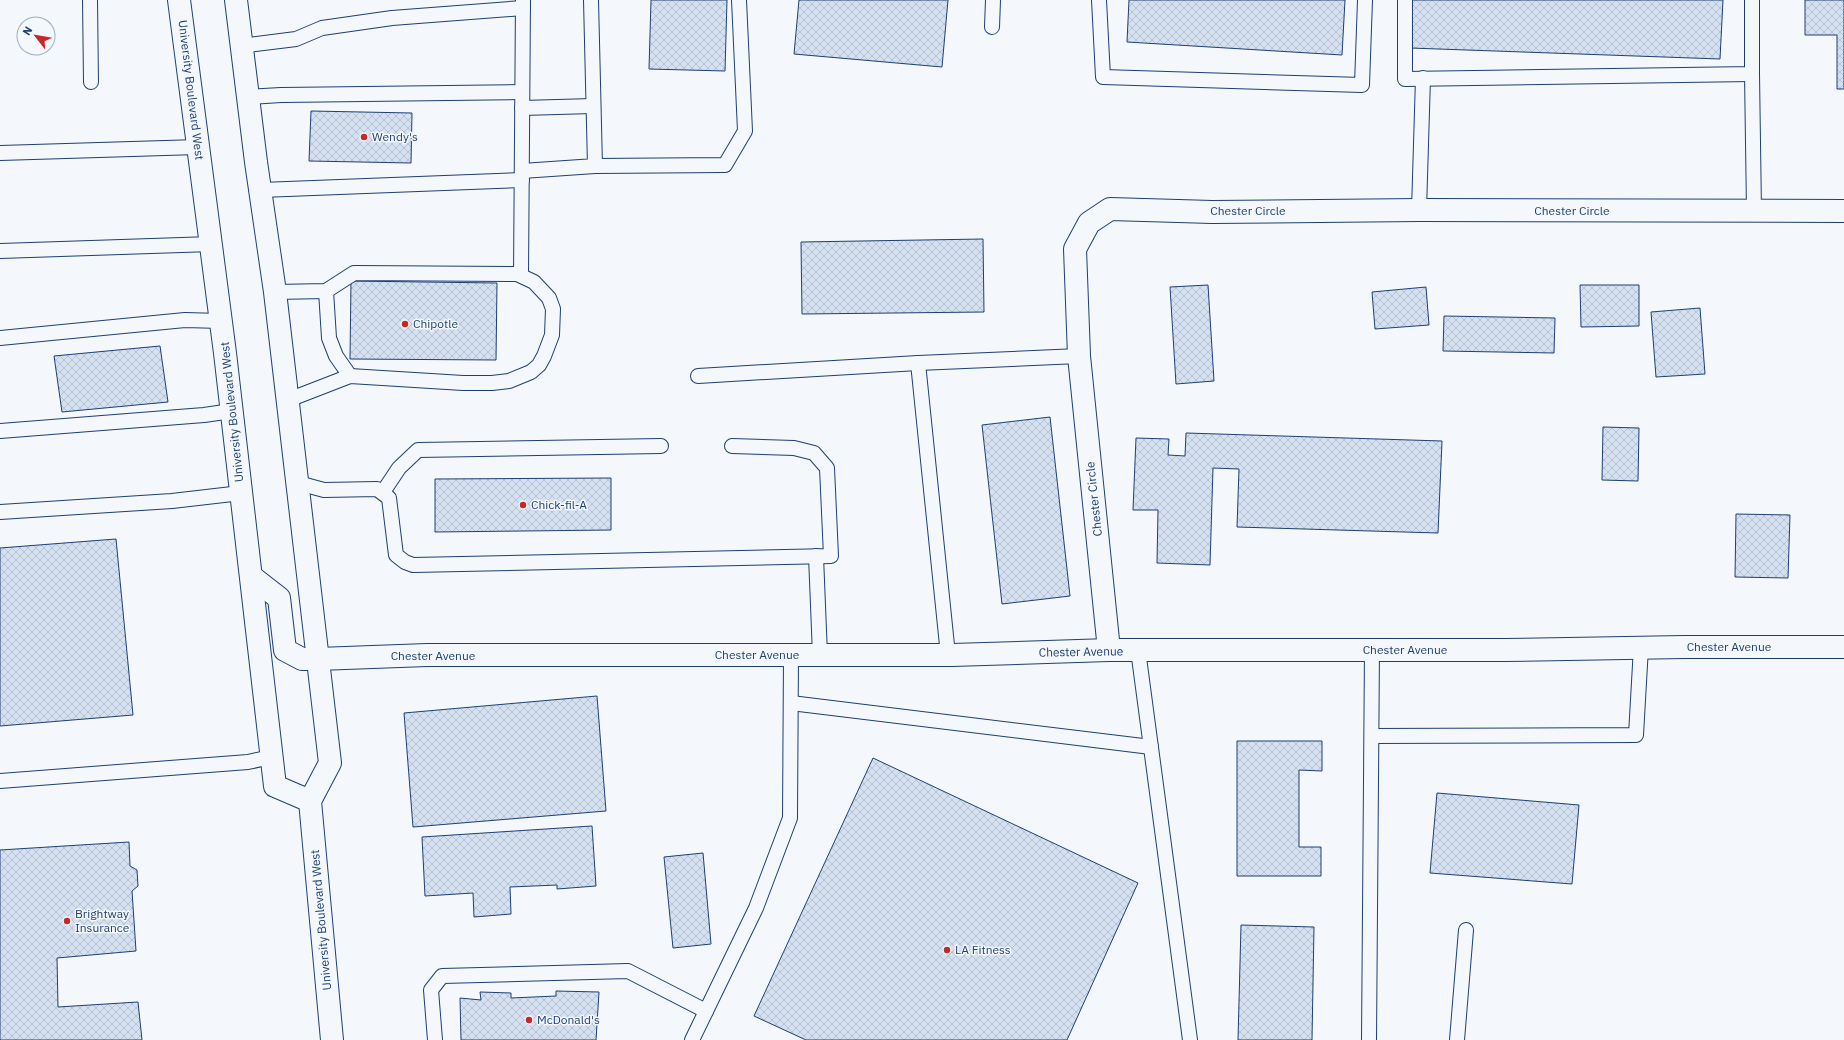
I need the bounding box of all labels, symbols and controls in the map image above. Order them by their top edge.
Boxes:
north arrow [16,16,56,56]
street label: University Boulevard West [175,19,208,161]
text: N [19,24,35,38]
place label: Wendy's [372,129,418,144]
marker: Wendy's [359,132,369,142]
street label: Chester Circle [1210,203,1286,218]
street label: Chester Circle [1534,203,1610,218]
place label: Chipotle [413,316,458,331]
marker: Chipotle [400,319,410,329]
street label: University Boulevard West [217,341,246,483]
street label: Chester Circle [1082,460,1105,537]
place label: Chick-fil-A [531,497,587,512]
marker: Chick-fil-A [518,500,528,510]
street label: Chester Avenue [1687,639,1772,654]
street label: Chester Avenue [1363,642,1448,657]
street label: Chester Avenue [1039,643,1124,660]
street label: Chester Avenue [715,647,800,662]
street label: Chester Avenue [391,648,476,663]
street label: University Boulevard West [307,849,334,991]
place label: Brightway Insurance [75,906,130,935]
marker: Brightway Insurance [62,916,72,926]
place label: LA Fitness [955,942,1011,957]
marker: LA Fitness [942,945,952,955]
place label: McDonald's [537,1012,600,1027]
marker: McDonald's [524,1015,534,1025]

